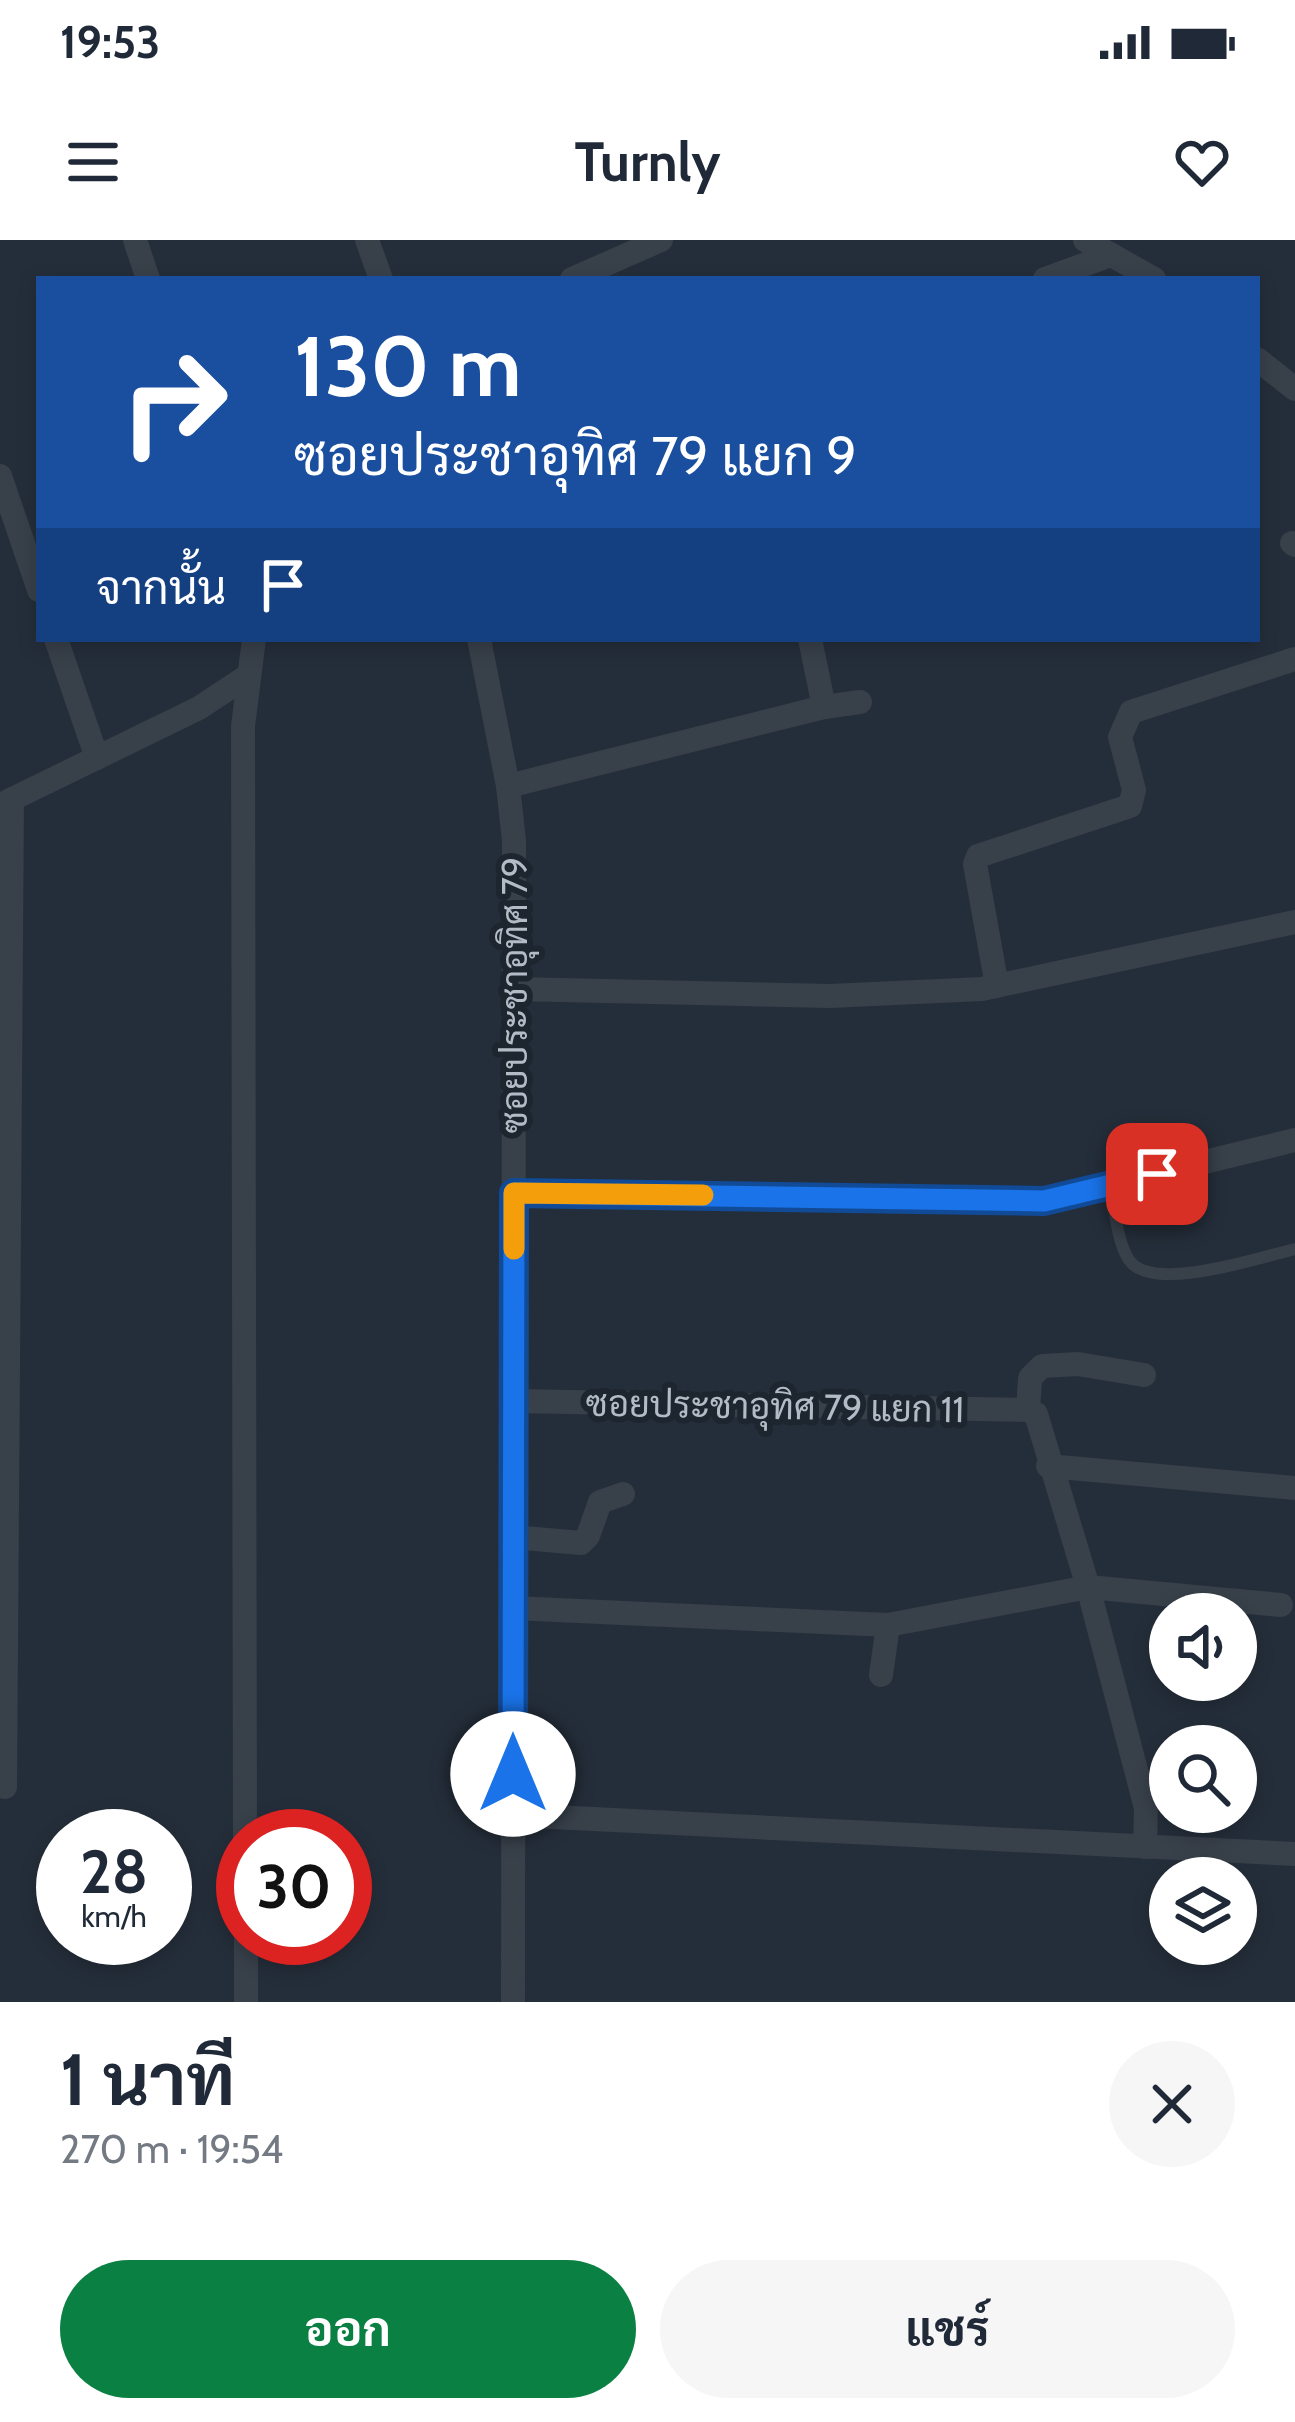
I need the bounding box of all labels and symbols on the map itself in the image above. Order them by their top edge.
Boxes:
street label: ซอยประชาอุทิศ 79 [492,857,539,1133]
pin [1106,1123,1208,1225]
street label: ซอยประชาอุทิศ 79 แยก 11 [585,1381,965,1434]
position arrow [450,1711,576,1837]
speed limit sign: 30 [216,1809,372,1965]

